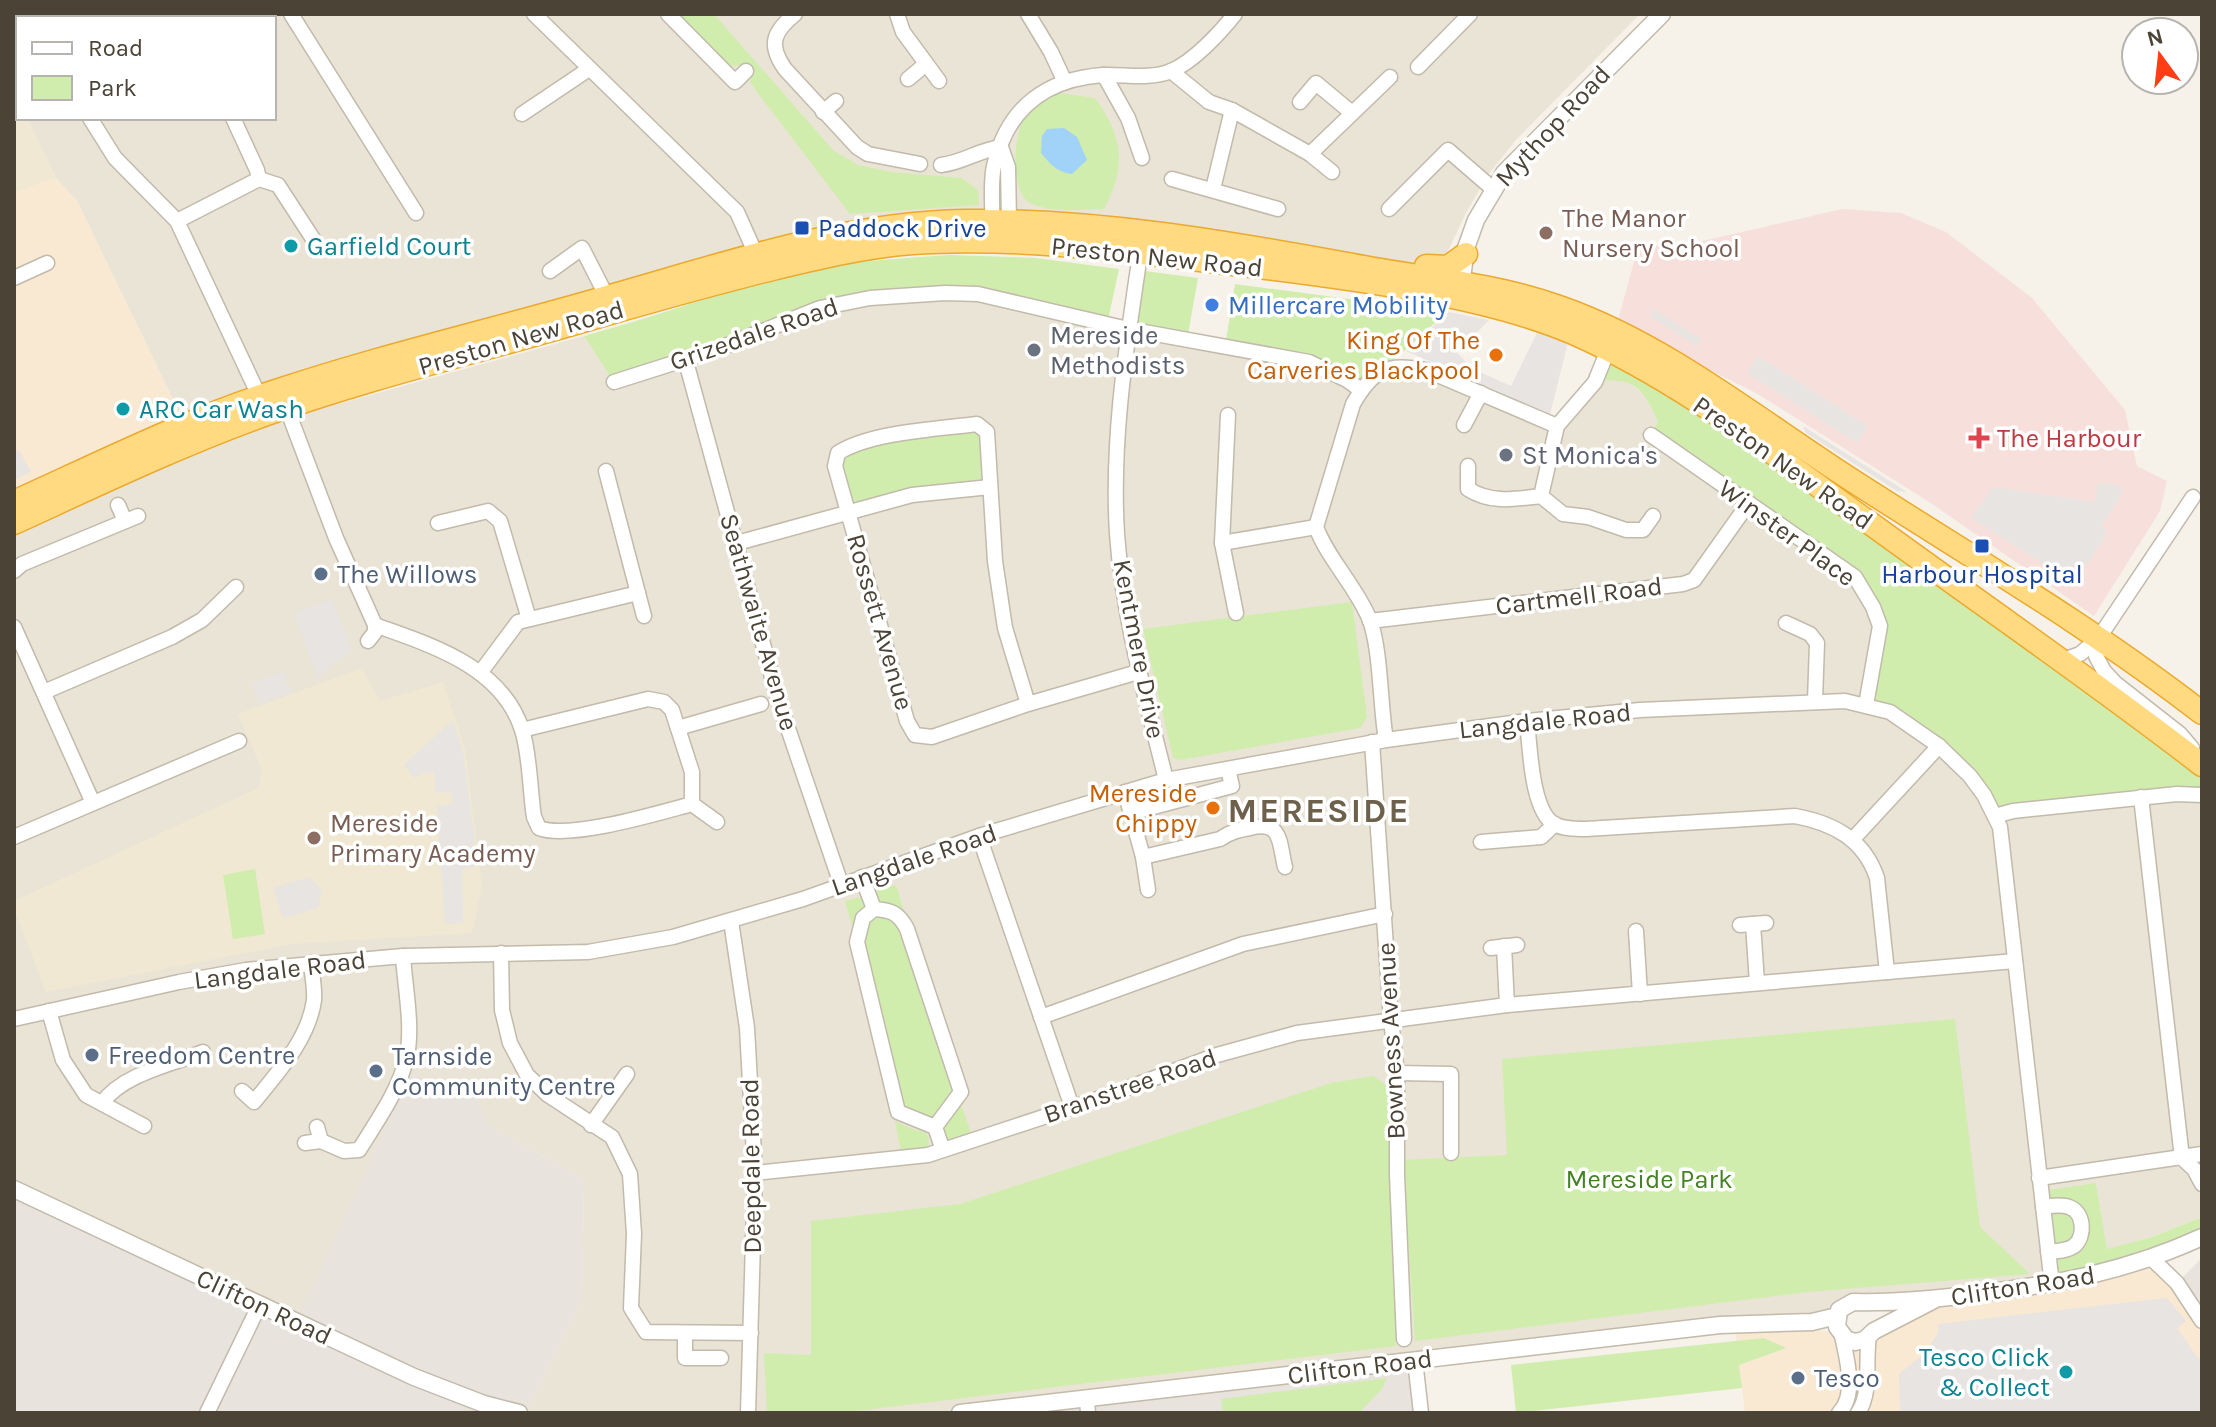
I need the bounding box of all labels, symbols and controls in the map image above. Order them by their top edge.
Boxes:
legend [16,16,276,120]
north arrow [2120,16,2200,96]
text: N [2144,23,2166,52]
text: Road [88,34,143,62]
street label: Mythop Road [1489,59,1617,193]
text: Park [88,74,137,102]
place label: The Manor Nursery School [1562,203,1740,264]
place label: Paddock Drive [818,213,987,244]
marker: Paddock Drive [793,219,811,237]
marker: The Manor Nursery School [1537,224,1555,242]
street label: Preston New Road [1050,230,1264,284]
place label: Garfield Court [307,231,472,262]
marker: Garfield Court [282,237,300,255]
place label: Millercare Mobility [1228,290,1448,321]
street label: Grizedale Road [666,291,842,377]
street label: Preston New Road [415,294,627,382]
marker: Millercare Mobility [1203,296,1221,314]
place label: Mereside Methodists [1050,320,1185,381]
place label: King Of The Carveries Blackpool [1247,325,1480,386]
marker: Mereside Methodists [1025,341,1043,359]
marker: King Of The Carveries Blackpool [1487,346,1505,364]
street label: Preston New Road [1687,389,1879,537]
place label: ARC Car Wash [139,394,304,425]
marker: ARC Car Wash [114,400,132,418]
place label: The Harbour [1997,423,2142,454]
marker: The Harbour [1968,427,1990,449]
place label: St Monica's [1522,440,1658,471]
marker: St Monica's [1497,446,1515,464]
street label: Winster Place [1712,473,1862,593]
street label: Seathwaite Avenue [713,510,805,734]
street label: Rossett Avenue [840,530,920,714]
marker: Harbour Hospital [1973,537,1991,555]
street label: Kentmere Drive [1106,557,1172,741]
place label: The Willows [337,559,478,590]
place label: Harbour Hospital [1881,559,2083,590]
marker: The Willows [312,565,330,583]
street label: Cartmell Road [1494,570,1664,622]
street label: Langdale Road [1457,697,1633,745]
place label: Mereside Chippy [1089,778,1197,839]
district label: MERESIDE [1228,791,1410,831]
marker: Mereside Chippy [1204,799,1222,817]
place label: Mereside Primary Academy [330,808,536,869]
street label: Langdale Road [827,817,1001,903]
marker: Mereside Primary Academy [305,829,323,847]
street label: Bowness Avenue [1370,942,1412,1140]
street label: Langdale Road [192,944,368,996]
place label: Freedom Centre [108,1040,295,1071]
place label: Tarnside Community Centre [392,1041,616,1102]
street label: Branstree Road [1039,1042,1221,1130]
marker: Freedom Centre [83,1046,101,1064]
marker: Tarnside Community Centre [367,1062,385,1080]
street label: Deepdale Road [734,1078,768,1254]
park label: Mereside Park [1565,1164,1733,1195]
street label: Clifton Road [1949,1259,2097,1313]
street label: Clifton Road [191,1262,337,1352]
place label: Tesco Click & Collect [1919,1342,2050,1403]
street label: Clifton Road [1286,1343,1434,1391]
place label: Tesco [1814,1363,1880,1394]
marker: Tesco Click & Collect [2057,1363,2075,1381]
marker: Tesco [1789,1369,1807,1387]

